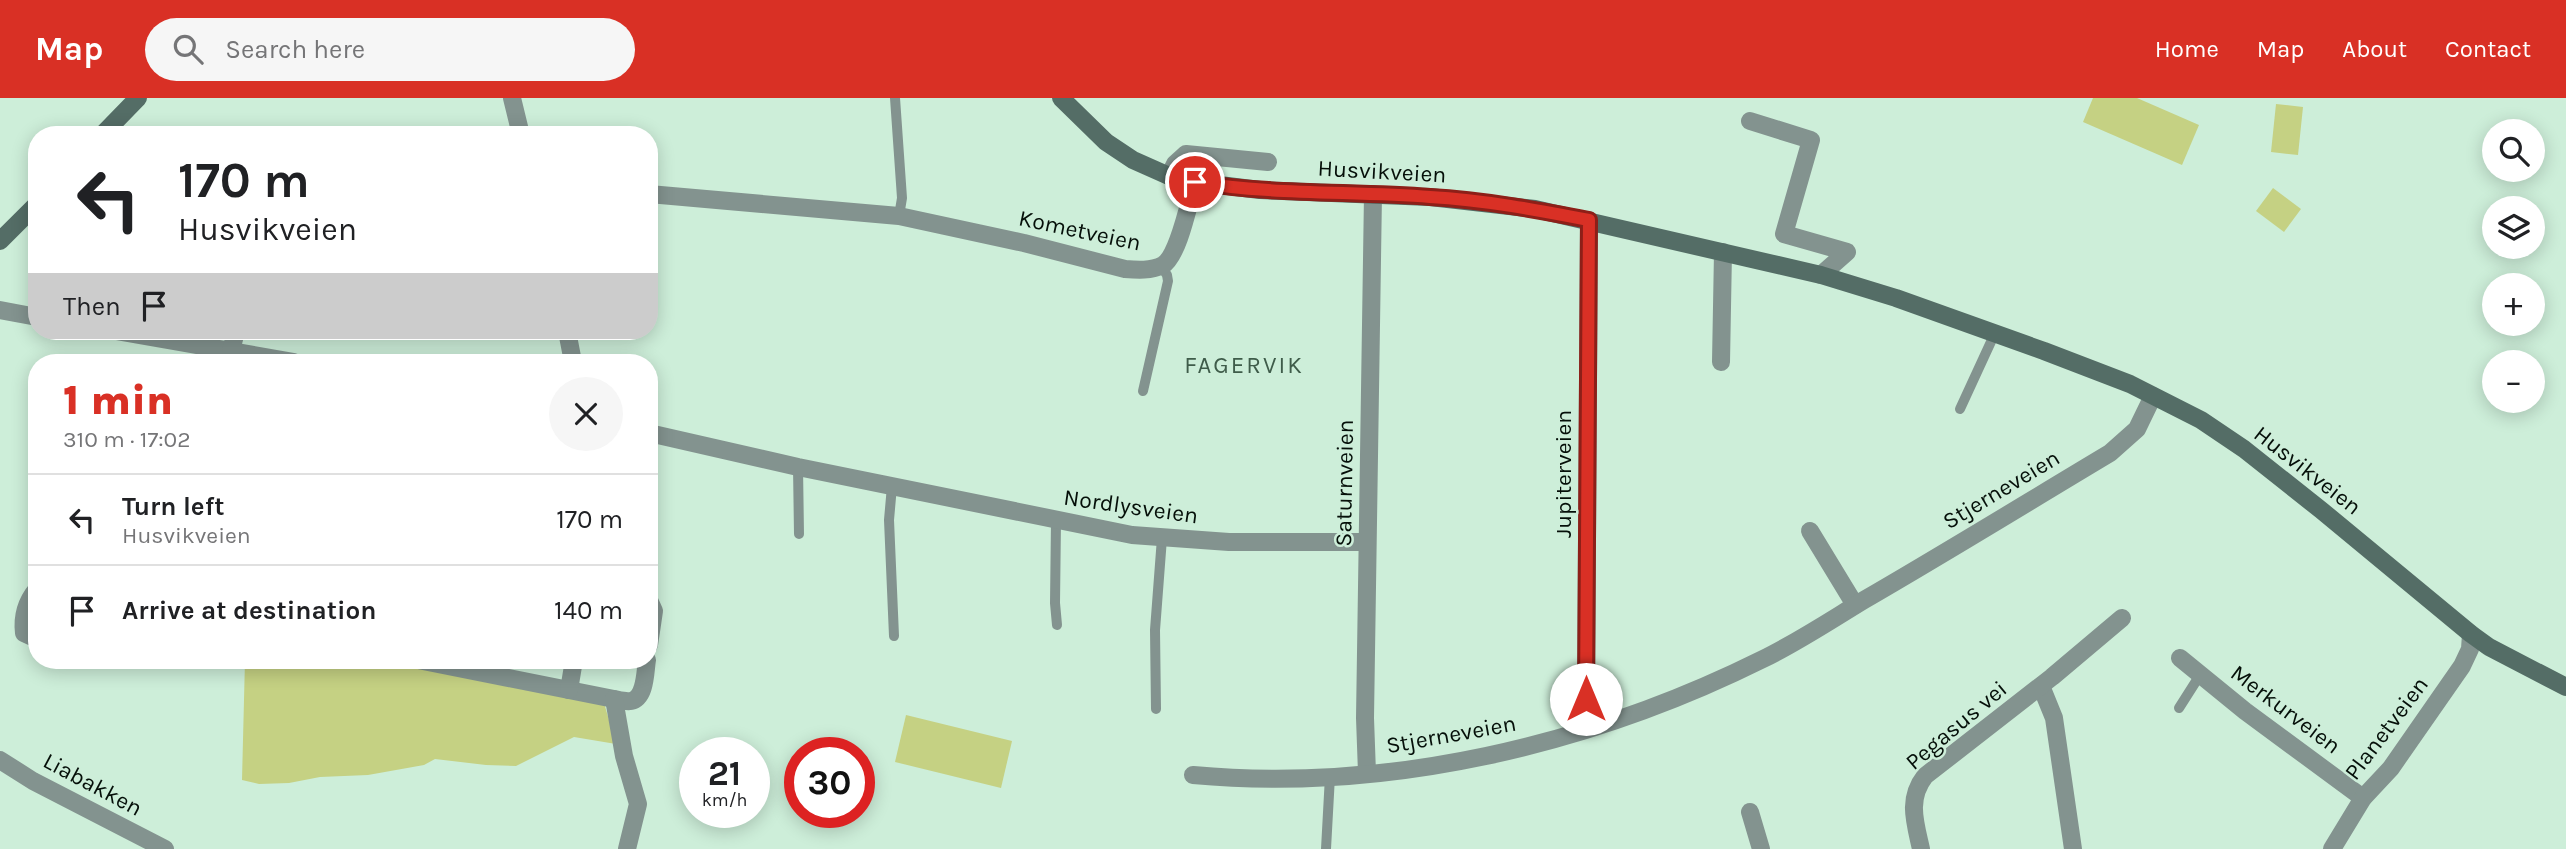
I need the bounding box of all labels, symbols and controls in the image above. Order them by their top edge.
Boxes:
search box [145,18,635,81]
text: Map [35,30,103,68]
icon: search [169,30,207,68]
text: Search here [225,34,365,65]
text: Home [2155,35,2219,63]
text: Map [2257,35,2304,63]
text: About [2342,35,2407,63]
text: Contact [2445,35,2531,63]
map controls [2482,119,2545,413]
button: search [2482,119,2545,182]
text: 170 m [178,152,310,209]
pin [1165,152,1225,212]
icon: left [63,154,154,245]
street label: Husvikveien [1317,155,1447,188]
icon: arrive [1176,163,1214,201]
button: layers [2482,196,2545,259]
street label: Kometveien [1016,204,1144,257]
text: Husvikveien [178,211,357,248]
button: + [2482,273,2545,336]
icon: arrive [135,287,173,325]
text: Then [63,291,121,322]
button: − [2482,350,2545,413]
district label: FAGERVIK [1184,351,1304,379]
text: 1 min [63,375,173,425]
button: close [549,377,623,451]
street label: Jupiterveien [1550,410,1577,538]
street label: Saturnveien [1330,419,1359,547]
street label: Husvikveien [2249,420,2367,521]
text: 310 m · 17:02 [63,426,191,453]
street label: Stjerneveien [1938,444,2065,535]
street label: Nordlysveien [1062,484,1200,529]
text: Turn left [122,491,224,522]
icon: left [63,501,101,539]
text: 170 m [556,504,623,535]
text: Husvikveien [122,522,251,549]
icon: arrive [63,592,101,630]
text: Arrive at destination [122,595,376,626]
text: 140 m [554,595,623,626]
street label: Merkurveien [2225,659,2346,760]
position arrow [1549,662,1623,736]
street label: Planetveien [2339,671,2434,785]
street label: Pegasus vei [1900,675,2012,776]
street label: Stjerneveien [1384,710,1518,759]
speed limit sign: 30 [784,737,875,828]
street label: Liabakken [39,747,147,822]
text: 21 [708,753,741,794]
text: km/h [702,789,747,811]

